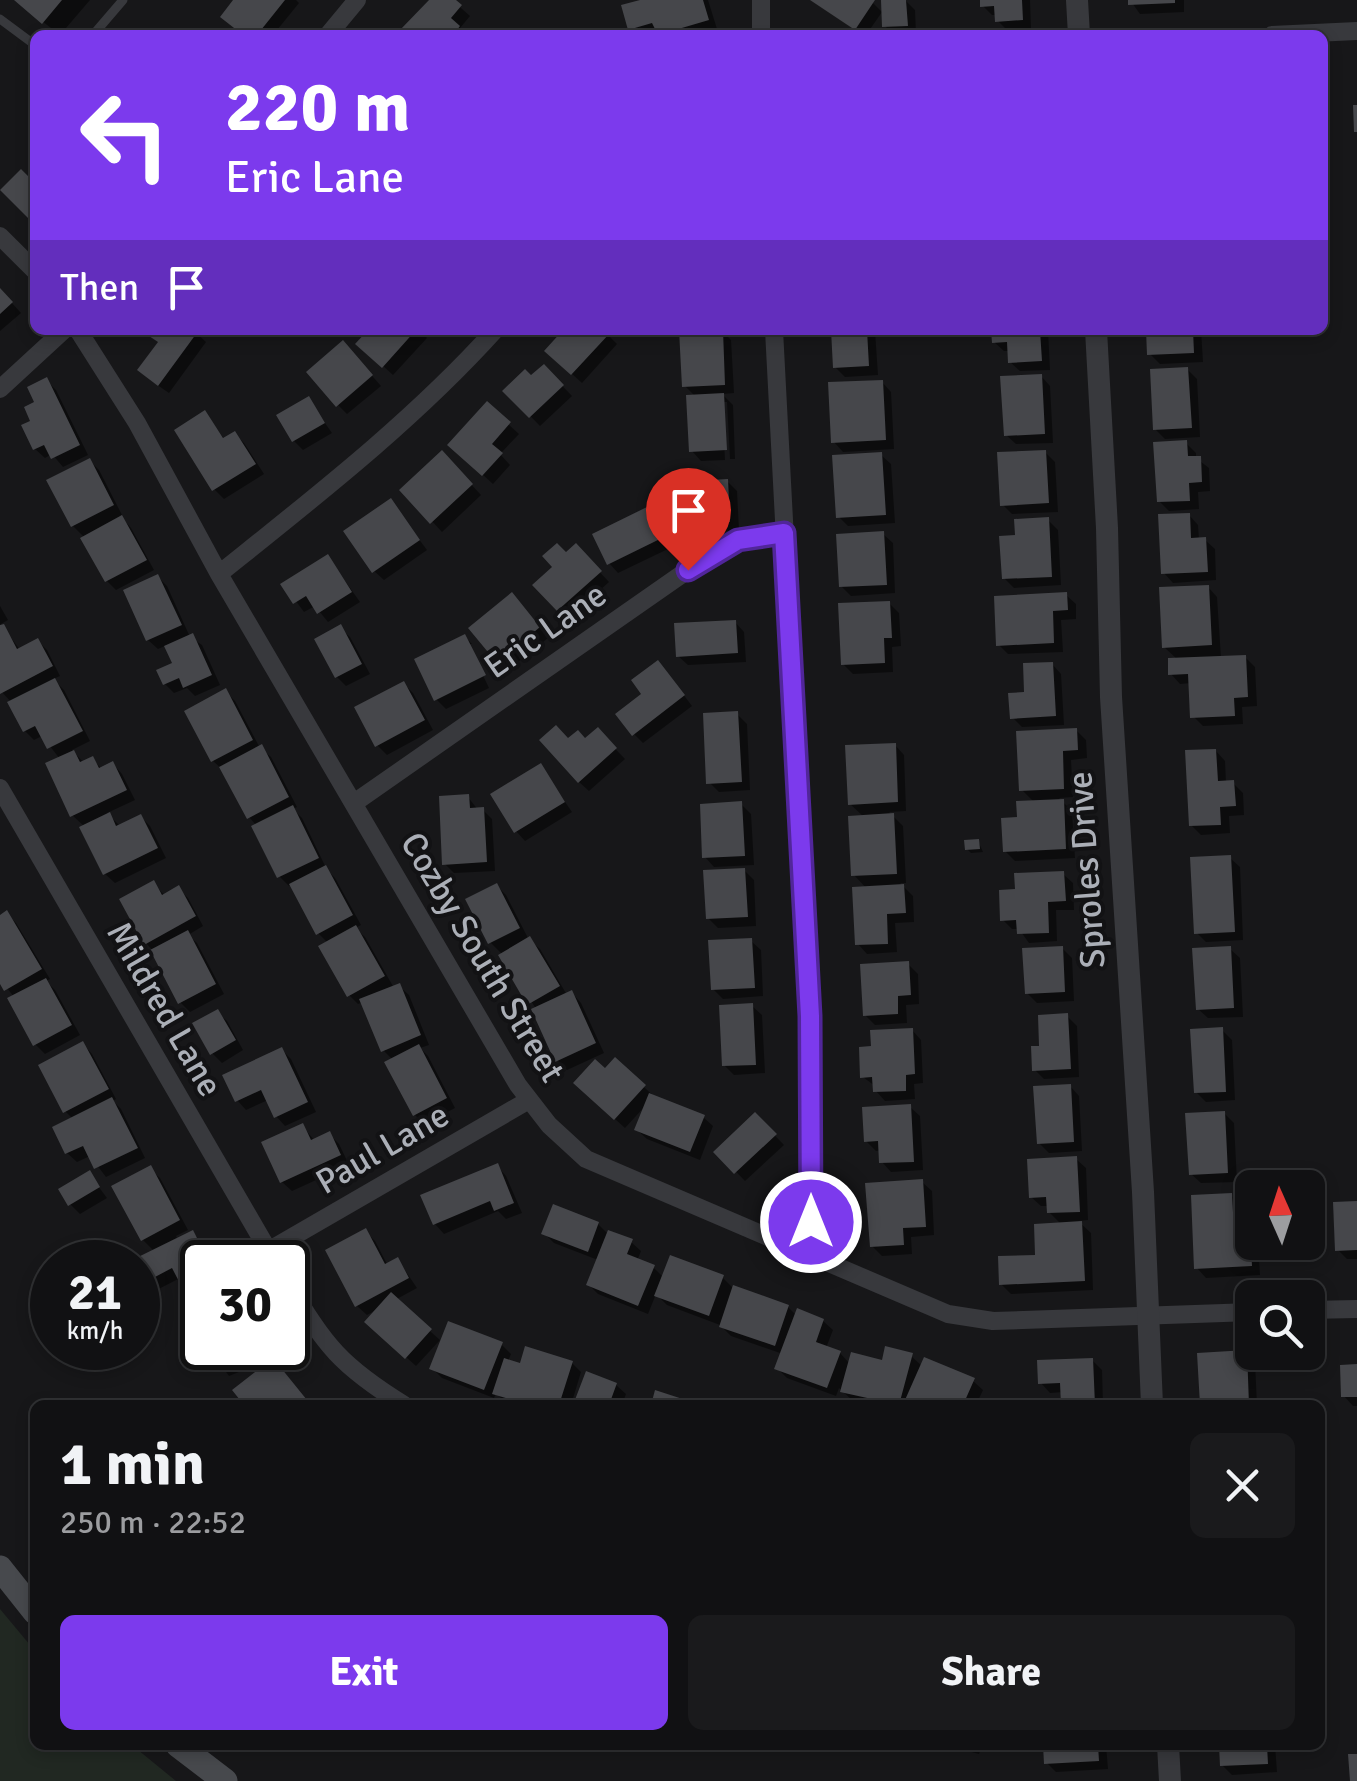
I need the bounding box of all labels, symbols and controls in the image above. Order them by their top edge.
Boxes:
text: 220 m [225,64,410,150]
icon: left [60,70,190,200]
text: Eric Lane [225,150,404,205]
icon: arrive [159,260,214,315]
text: Then [60,264,139,311]
pin [646,468,731,571]
icon: arrive [661,483,716,538]
street label: Eric Lane [476,573,615,688]
street label: Sproles Drive [1058,770,1115,970]
street label: Cozby South Street [391,825,574,1090]
street label: Mildred Lane [97,914,232,1104]
street label: Paul Lane [308,1093,456,1204]
position arrow [759,1170,863,1274]
north arrow [1235,1170,1325,1260]
map controls [1235,1170,1325,1370]
speed limit sign: 30 [180,1240,310,1370]
text: 21 [68,1262,122,1324]
button: search [1235,1280,1325,1370]
text: km/h [67,1315,123,1346]
text: 1 min [60,1428,205,1502]
button: close [1190,1433,1295,1538]
text: 250 m · 22:52 [60,1503,246,1542]
button: Exit [60,1615,668,1730]
button: Share [688,1615,1295,1730]

